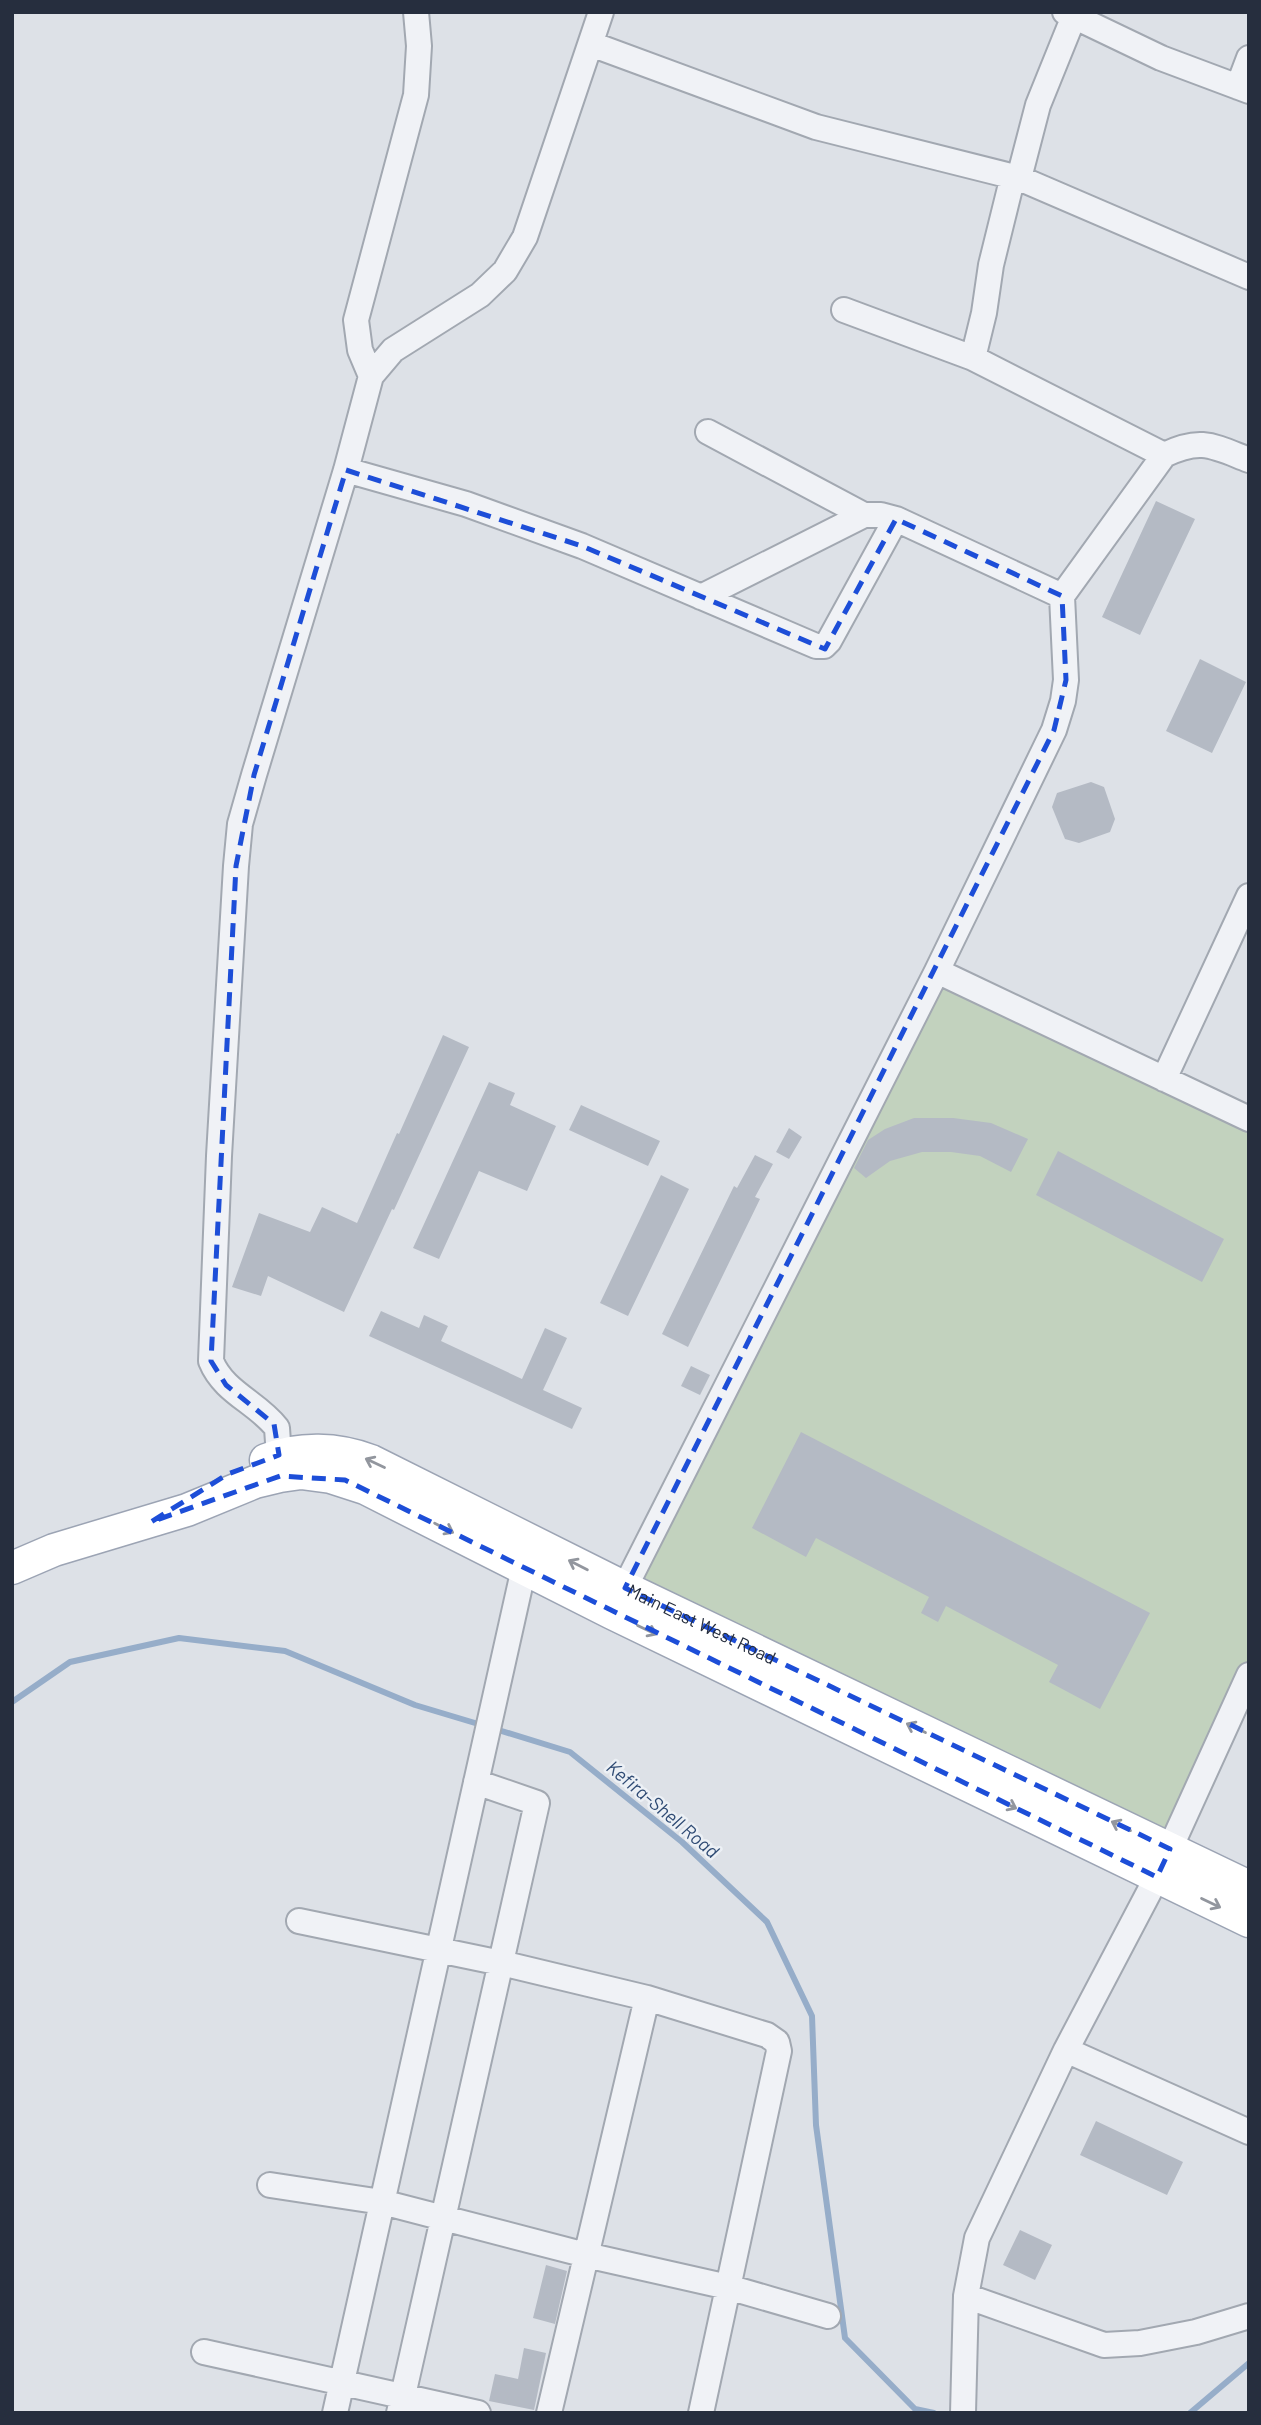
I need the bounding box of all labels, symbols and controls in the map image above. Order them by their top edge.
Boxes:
one-way arrow [365,1456,386,1469]
one-way arrow [433,1521,454,1535]
one-way arrow [569,1557,589,1571]
street label: Main East West Road [624,1579,780,1669]
one-way arrow [636,1624,657,1637]
one-way arrow [906,1720,927,1734]
water label: Kefira-Shell Road [602,1755,724,1862]
one-way arrow [996,1797,1017,1811]
one-way arrow [1111,1819,1132,1832]
one-way arrow [1200,1896,1221,1910]

